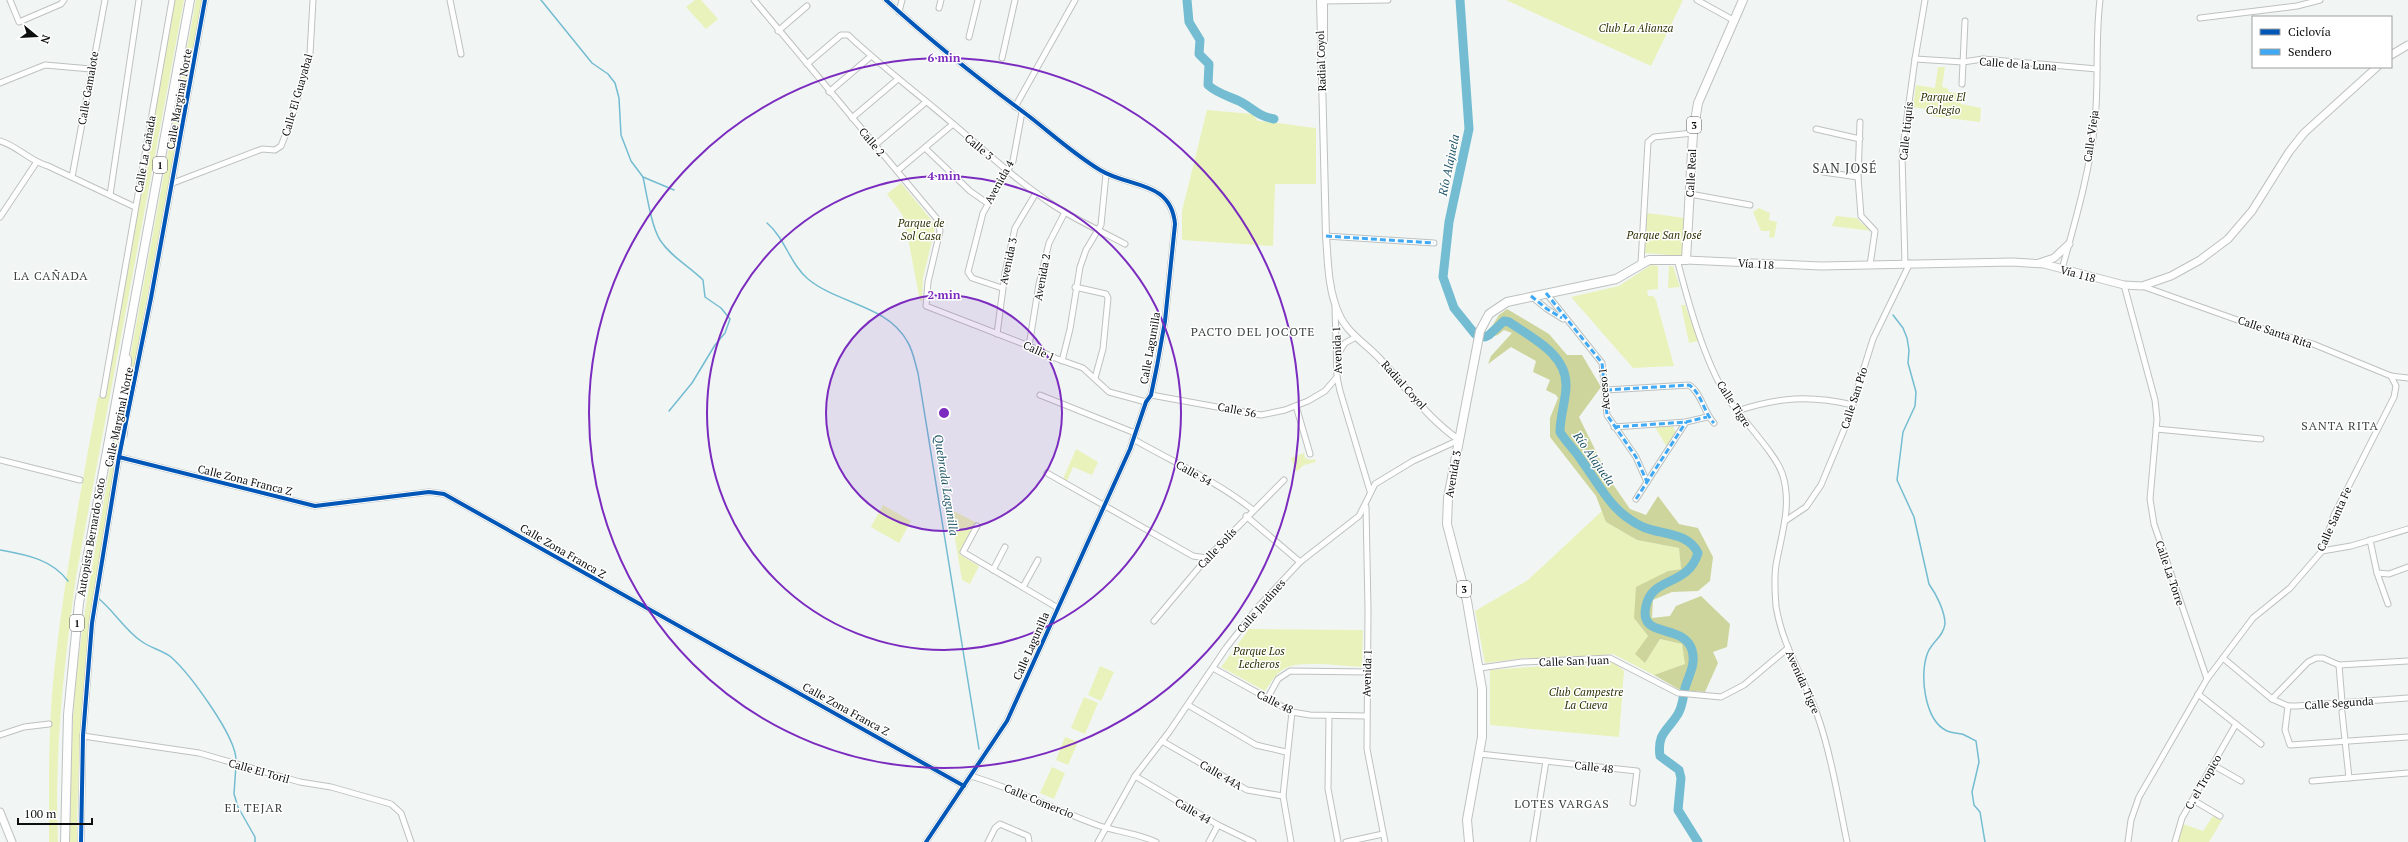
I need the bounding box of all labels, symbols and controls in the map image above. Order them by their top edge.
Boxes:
north arrow [16,16,56,56]
legend [2252,16,2392,68]
park label: Club La Alianza [1599,21,1674,35]
text: Ciclovía [2288,24,2331,39]
street label: Radial Coyol [1313,30,1329,92]
text: N [37,33,53,46]
text: Sendero [2288,44,2332,59]
street label: Calle Marginal Norte [163,47,195,150]
street label: Calle Gamalote [75,50,101,126]
text: 6 min [928,50,961,65]
street label: Calle El Guayabal [279,52,315,138]
street label: Calle de la Luna [1979,54,2058,74]
park label: Parque El Colegio [1919,90,1966,117]
street label: Calle Itiquís [1896,101,1916,161]
street label: Calle Vieja [2080,109,2102,163]
street label: Calle La Cañada [131,114,159,194]
road number: 3 [1687,117,1701,133]
street label: Calle 2 [856,125,888,159]
street label: Calle 3 [962,131,996,163]
water label: Río Alajuela [1434,133,1462,198]
street label: Calle Real [1683,148,1699,198]
road number: 1 [153,157,167,173]
street label: Avenida 4 [981,158,1017,206]
district label: SAN JOSÉ [1812,159,1878,177]
text: 4 min [928,168,961,183]
park label: Parque de Sol Casa [897,216,944,243]
park label: Parque San José [1626,228,1702,242]
street label: Avenida 3 [996,236,1020,286]
street label: Avenida 2 [1031,252,1053,302]
street label: Vía 118 [1737,256,1775,272]
street label: Vía 118 [2059,263,2097,285]
district label: LA CAÑADA [13,268,89,283]
text: 2 min [928,287,961,302]
street label: Calle Lagunilla [1137,310,1163,385]
street label: Calle Santa Rita [2236,313,2314,351]
district label: PACTO DEL JOCOTE [1191,324,1315,339]
street label: Avenida 1 [1329,326,1345,374]
street label: Calle 1 [1021,338,1057,364]
street label: Radial Coyol [1378,358,1430,412]
street label: Calle Marginal Norte [102,365,137,468]
street label: Calle San Pío [1837,365,1871,431]
street label: Acceso 1 [1595,368,1613,410]
street label: Calle Tigre [1714,378,1755,430]
street label: Calle 56 [1216,399,1258,421]
centre of rings [937,406,951,420]
district label: SANTA RITA [2301,418,2379,433]
water label: Río Alajuela [1570,428,1618,489]
water label: Quebrada Lagunilla [931,433,962,537]
street label: Avenida 3 [1442,449,1464,499]
street label: Calle 54 [1173,457,1215,489]
street label: Calle Zona Franca Z [196,461,294,499]
street label: Autopista Bernardo Soto [74,477,108,597]
street label: Calle Santa Fe [2314,484,2355,553]
street label: Calle Zona Franca Z [517,521,609,581]
street label: Calle Solís [1195,524,1240,571]
street label: Calle La Torre [2152,539,2188,608]
street label: Calle Jardines [1234,576,1288,636]
road number: 3 [1457,581,1471,597]
street label: Calle Lagunilla [1010,609,1052,682]
road number: 1 [70,615,84,631]
park label: Parque Los Lecheros [1232,644,1285,671]
street label: Avenida Tigre [1783,648,1823,716]
street label: Avenida 1 [1359,649,1375,697]
street label: Calle San Juan [1539,653,1610,669]
street label: Calle Zona Franca Z [800,679,892,739]
park label: Club Campestre La Cueva [1549,685,1623,712]
street label: Calle 48 [1254,687,1296,717]
street label: Calle Segunda [2304,694,2374,712]
street label: C. el Tropico [2182,752,2224,812]
street label: Calle El Toril [227,756,291,786]
street label: Calle 44A [1197,757,1245,793]
street label: Calle 48 [1574,758,1614,776]
street label: Calle Comercio [1002,781,1076,821]
street label: Calle 44 [1173,795,1214,827]
district label: LOTES VARGAS [1514,796,1610,811]
scale bar [18,800,92,826]
district label: EL TEJAR [225,800,283,815]
text: 100 m [24,806,57,821]

